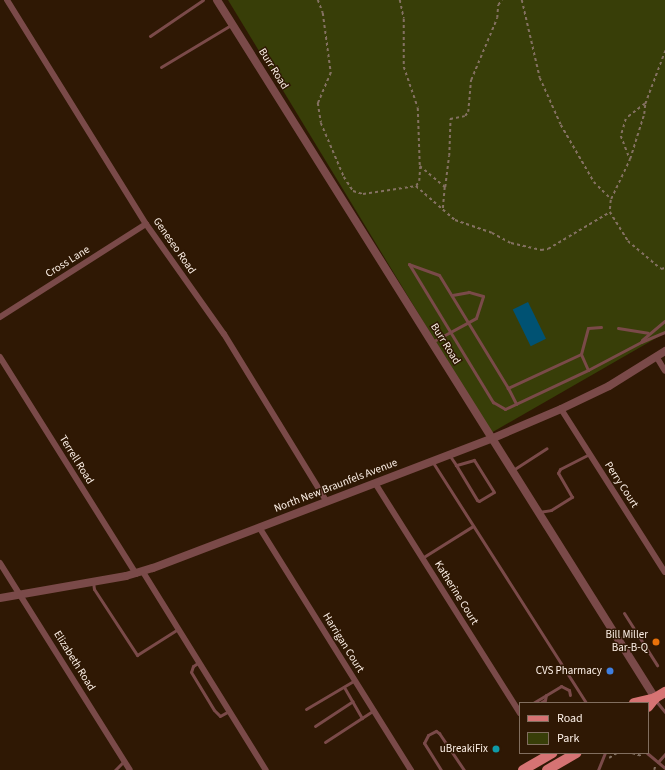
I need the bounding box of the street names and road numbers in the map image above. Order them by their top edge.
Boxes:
street label: Burr Road [255,46,291,92]
street label: Geneseo Road [150,215,198,277]
street label: Cross Lane [43,243,93,281]
street label: Burr Road [427,321,463,367]
street label: Terrell Road [56,433,96,487]
street label: North New Braunfels Avenue [272,456,400,516]
street label: Perry Court [601,459,641,511]
street label: Katherine Court [431,559,481,627]
street label: Harrigan Court [319,611,367,675]
street label: Elizabeth Road [50,629,98,693]

